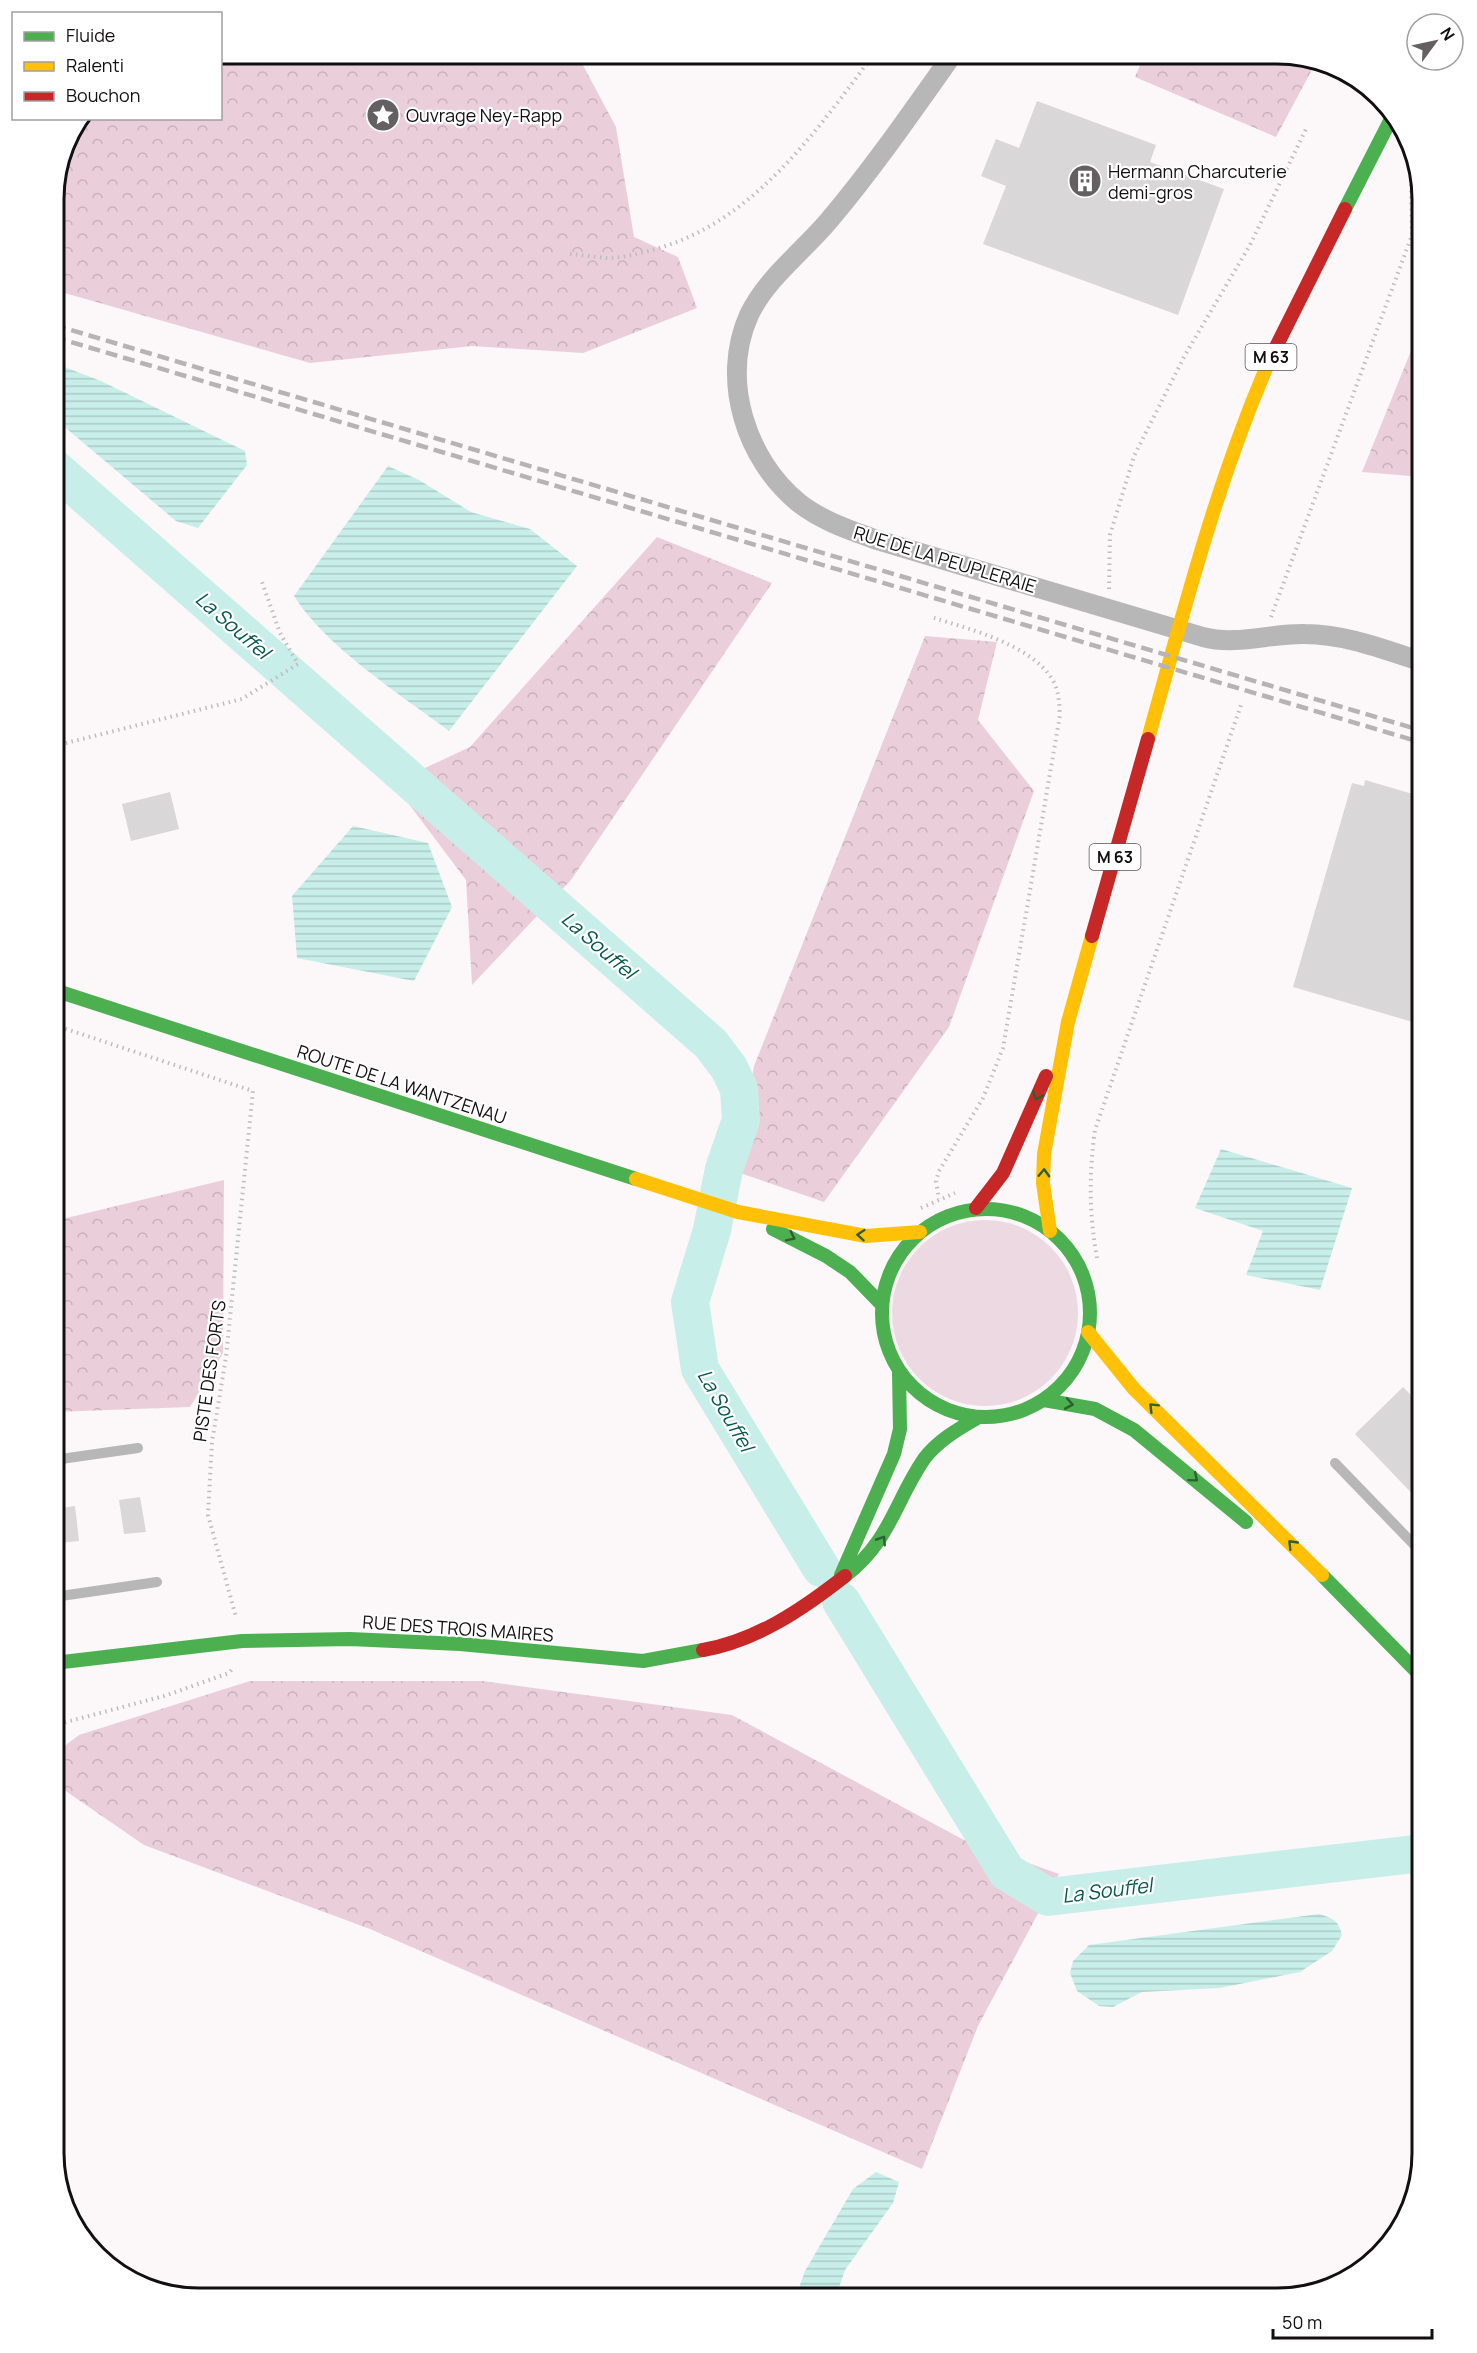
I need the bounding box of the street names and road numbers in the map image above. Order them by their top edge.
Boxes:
road number: M 63 [1246,344,1296,370]
street label: RUE DE LA PEUPLERAIE [851,520,1039,598]
road number: M 63 [1090,844,1140,870]
street label: ROUTE DE LA WANTZENAU [294,1039,510,1129]
street label: PISTE DES FORTS [187,1299,231,1443]
street label: RUE DES TROIS MAIRES [362,1609,554,1647]

